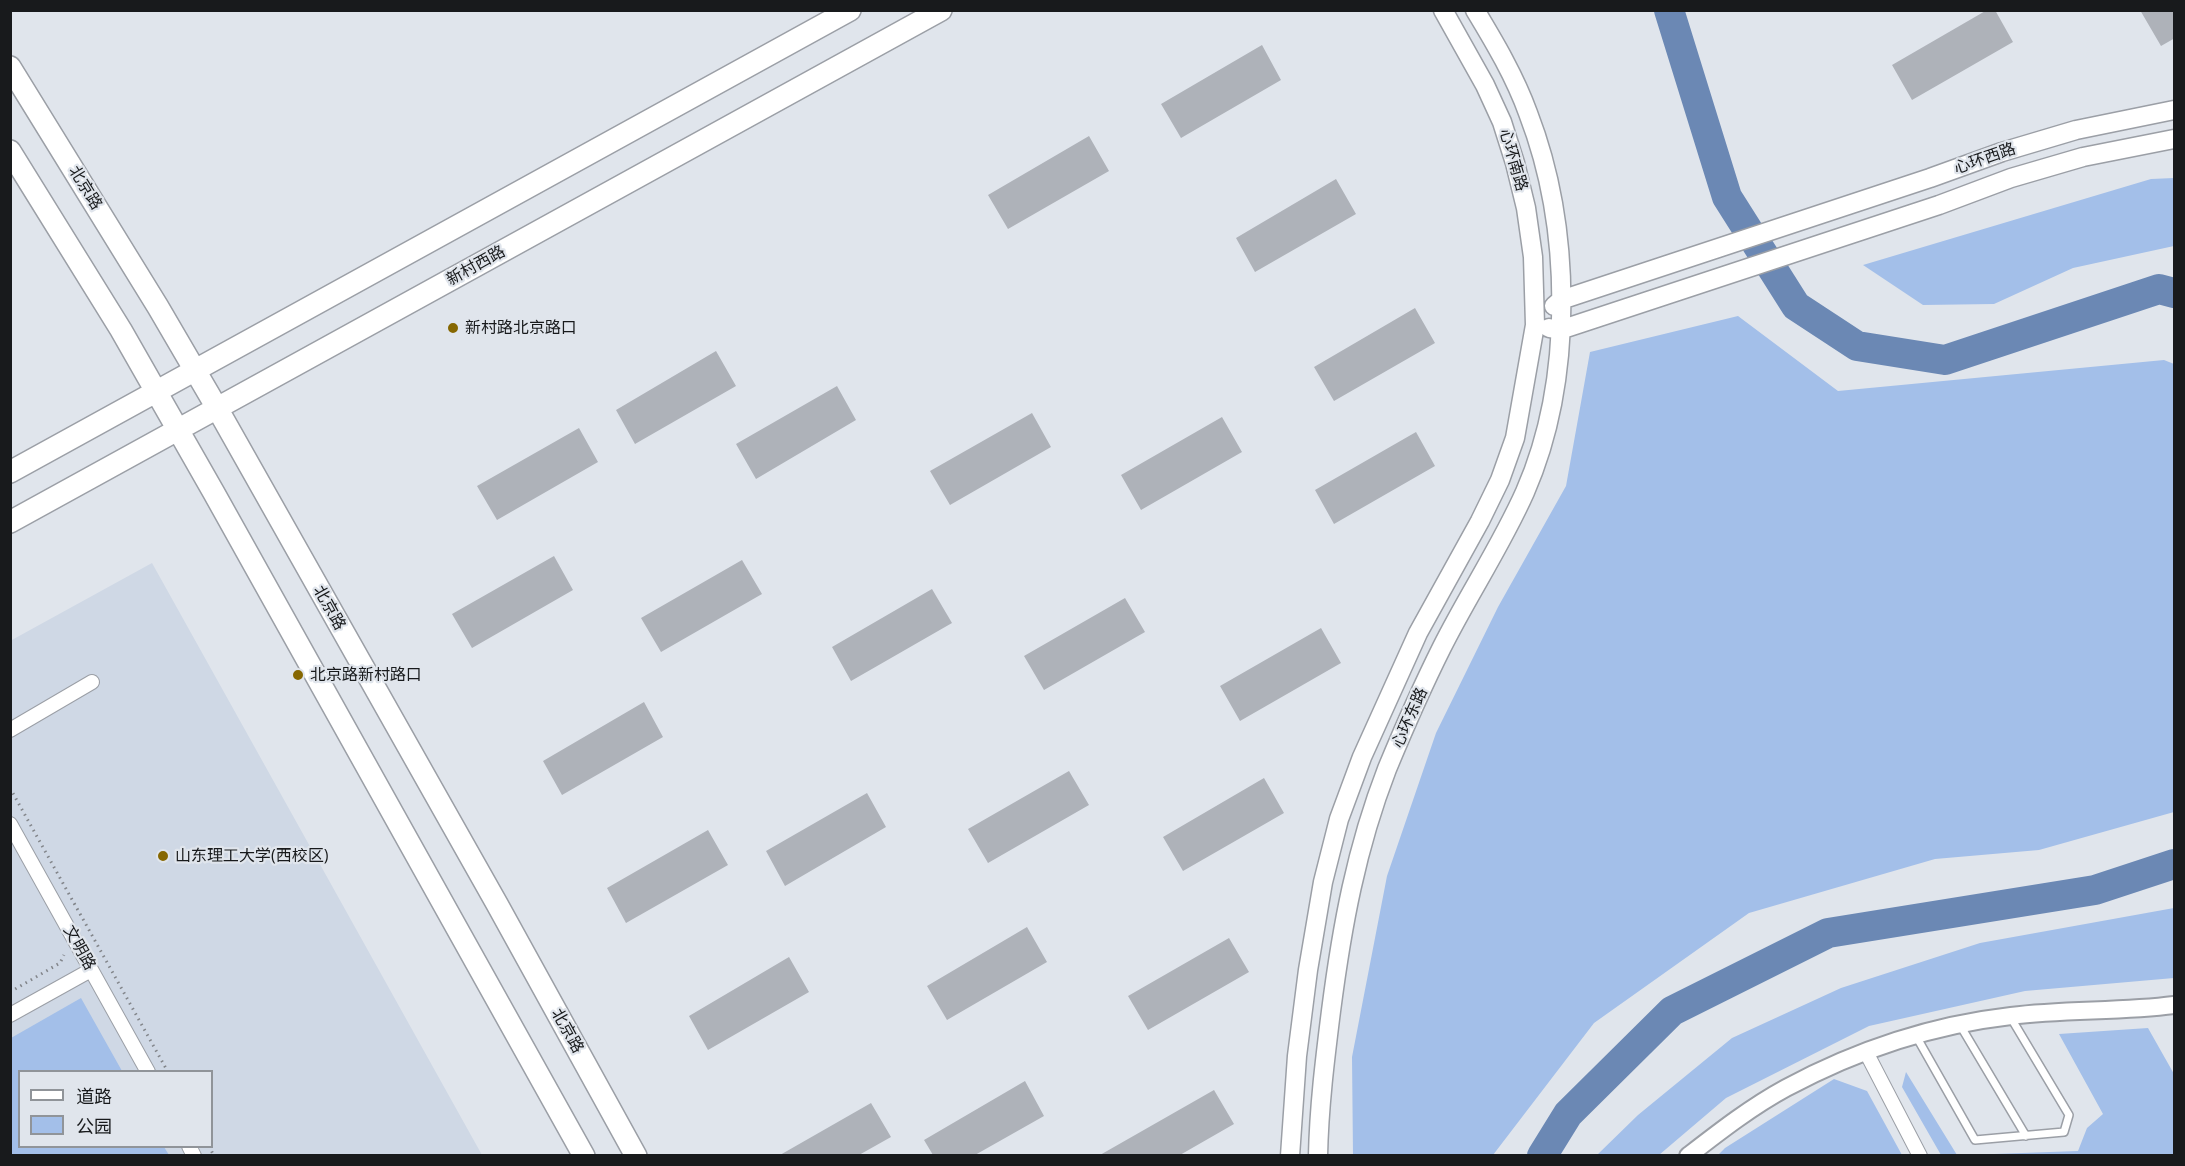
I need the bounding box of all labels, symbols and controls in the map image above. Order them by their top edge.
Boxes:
street label: 心环南路 [1495,127,1531,193]
street label: 心环西路 [1952,140,2018,178]
street label: 北京路 [64,163,106,213]
street label: 新村西路 [443,242,509,290]
place label: 新村路北京路口 [465,318,577,338]
marker: 新村路北京路口 [446,321,460,335]
street label: 北京路 [309,582,349,634]
place label: 北京路新村路口 [310,665,422,685]
marker: 北京路新村路口 [291,668,305,682]
street label: 心环东路 [1388,685,1432,751]
place label: 山东理工大学(西校区) [175,846,328,866]
marker: 山东理工大学(西校区) [156,849,170,863]
street label: 文明路 [59,922,99,974]
street label: 北京路 [547,1005,587,1057]
legend [18,1070,213,1148]
text: 道路 [76,1084,112,1108]
text: 公园 [76,1114,112,1138]

